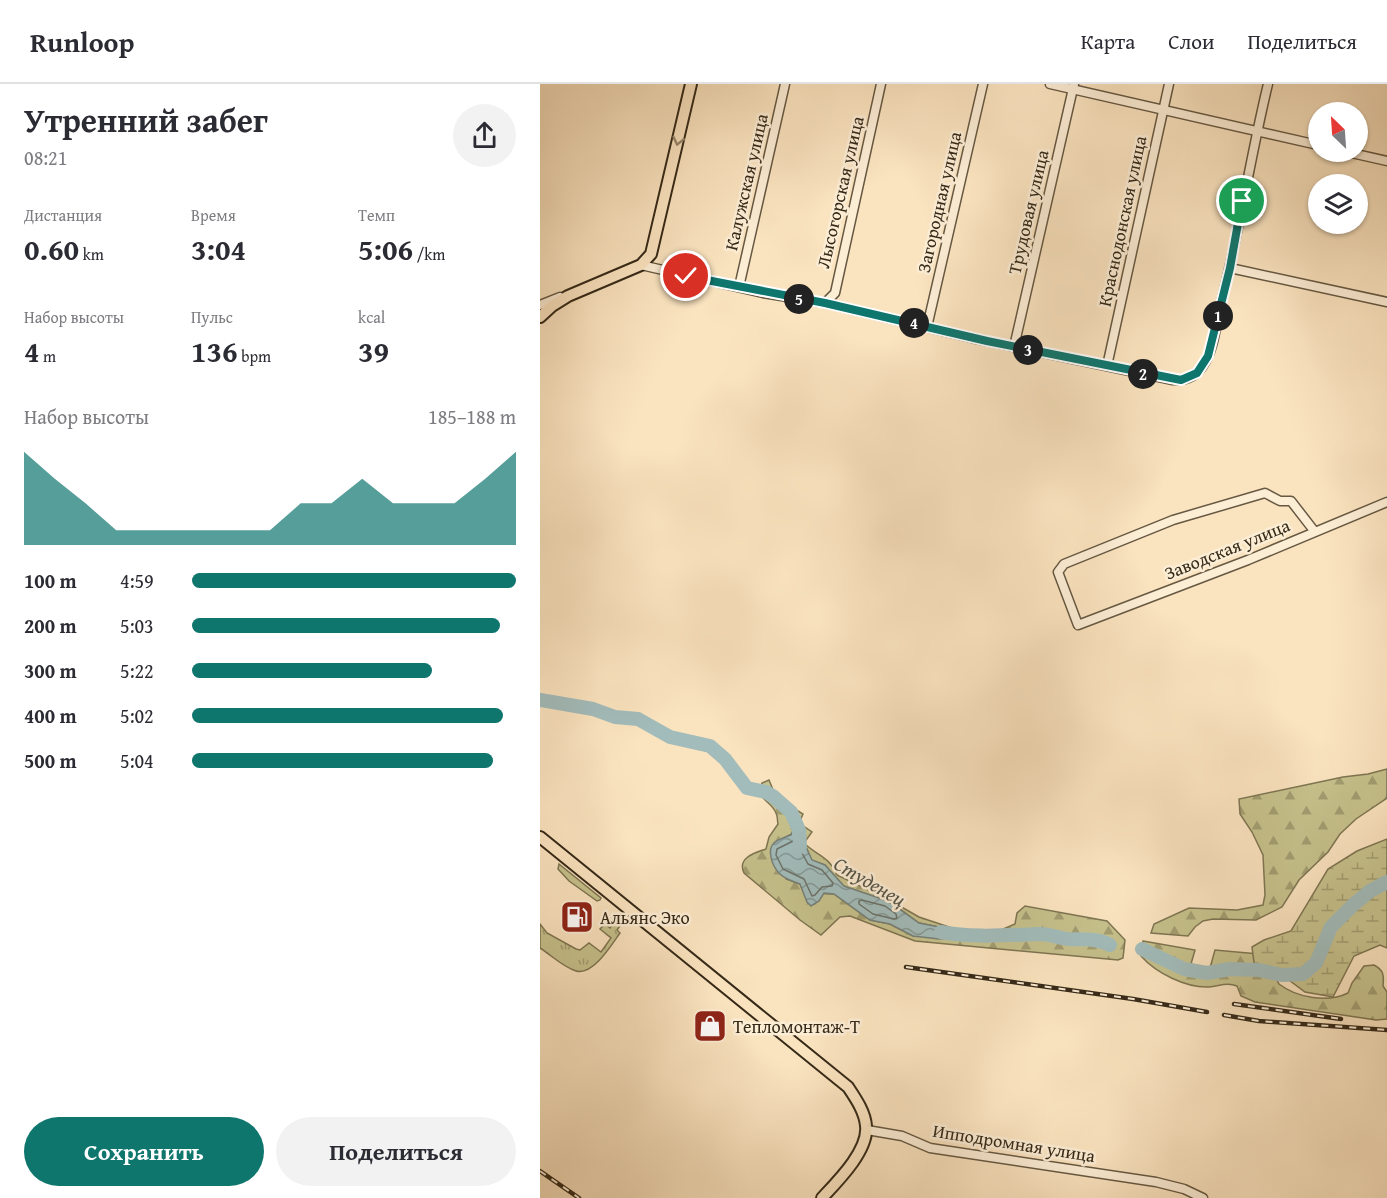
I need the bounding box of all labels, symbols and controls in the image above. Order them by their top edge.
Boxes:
text: Runloop [30,21,134,62]
text: Карта [1081,26,1135,57]
text: Слои [1168,26,1214,57]
text: Поделиться [1247,26,1357,57]
text: Утренний забег [24,96,268,144]
north arrow [1308,102,1368,162]
map controls [1308,102,1368,234]
button: share [453,104,516,167]
street label: Калужская улица [717,111,775,253]
street label: Лысогорская улица [809,113,871,271]
street label: Загородная улица [910,128,968,275]
street label: Краснодонская улица [1091,133,1153,309]
one-way arrow [672,136,685,146]
text: 08:21 [24,143,67,172]
street label: Трудовая улица [1001,147,1056,277]
button: layers [1308,174,1368,234]
pin [1216,175,1267,226]
icon: arrive [1225,184,1258,217]
text: Дистанция [24,203,102,227]
text: Время [191,203,236,227]
text: Темп [358,203,395,227]
text: 0.60 [24,227,79,271]
text: 3:04 [191,227,246,271]
text: 5:06 [358,227,413,271]
text: km [79,242,104,266]
text: /km [413,242,445,266]
pin [660,250,711,301]
icon: check [669,259,702,292]
pin: 5 [784,284,814,314]
text: 5 [795,287,803,311]
pin: 1 [1203,301,1233,331]
text: 1 [1214,304,1222,328]
text: Набор высоты [24,305,124,329]
text: Пульс [191,305,233,329]
text: kcal [358,305,385,329]
pin: 4 [899,308,929,338]
text: 4 [910,311,918,335]
text: 4 [24,329,40,373]
text: 136 [191,329,238,373]
text: 39 [358,329,389,373]
pin: 3 [1013,335,1043,365]
text: 3 [1024,338,1032,362]
text: m [40,344,56,368]
text: bpm [238,344,271,368]
pin: 2 [1128,359,1158,389]
text: 2 [1139,362,1147,386]
text: Набор высоты [24,402,149,431]
text: 185–188 m [428,402,516,431]
street label: Заводская улица [1160,511,1294,586]
text: 100 m [24,566,77,595]
text: 4:59 [120,566,154,595]
text: 200 m [24,611,77,640]
text: 5:03 [120,611,154,640]
text: 300 m [24,656,77,685]
text: 5:22 [120,656,154,685]
text: 400 m [24,701,77,730]
text: 5:02 [120,701,154,730]
text: 500 m [24,746,77,775]
text: 5:04 [120,746,154,775]
water label: Студенец [829,849,911,913]
fuel station icon: Альянс Эко [559,899,595,935]
place label: Альянс Эко [600,904,690,931]
shop icon: Тепломонтаж-Т [692,1008,728,1044]
place label: Тепломонтаж-Т [733,1013,860,1040]
button: Сохранить [24,1117,264,1186]
button: Поделиться [276,1117,516,1186]
street label: Ипподромная улица [931,1117,1097,1169]

